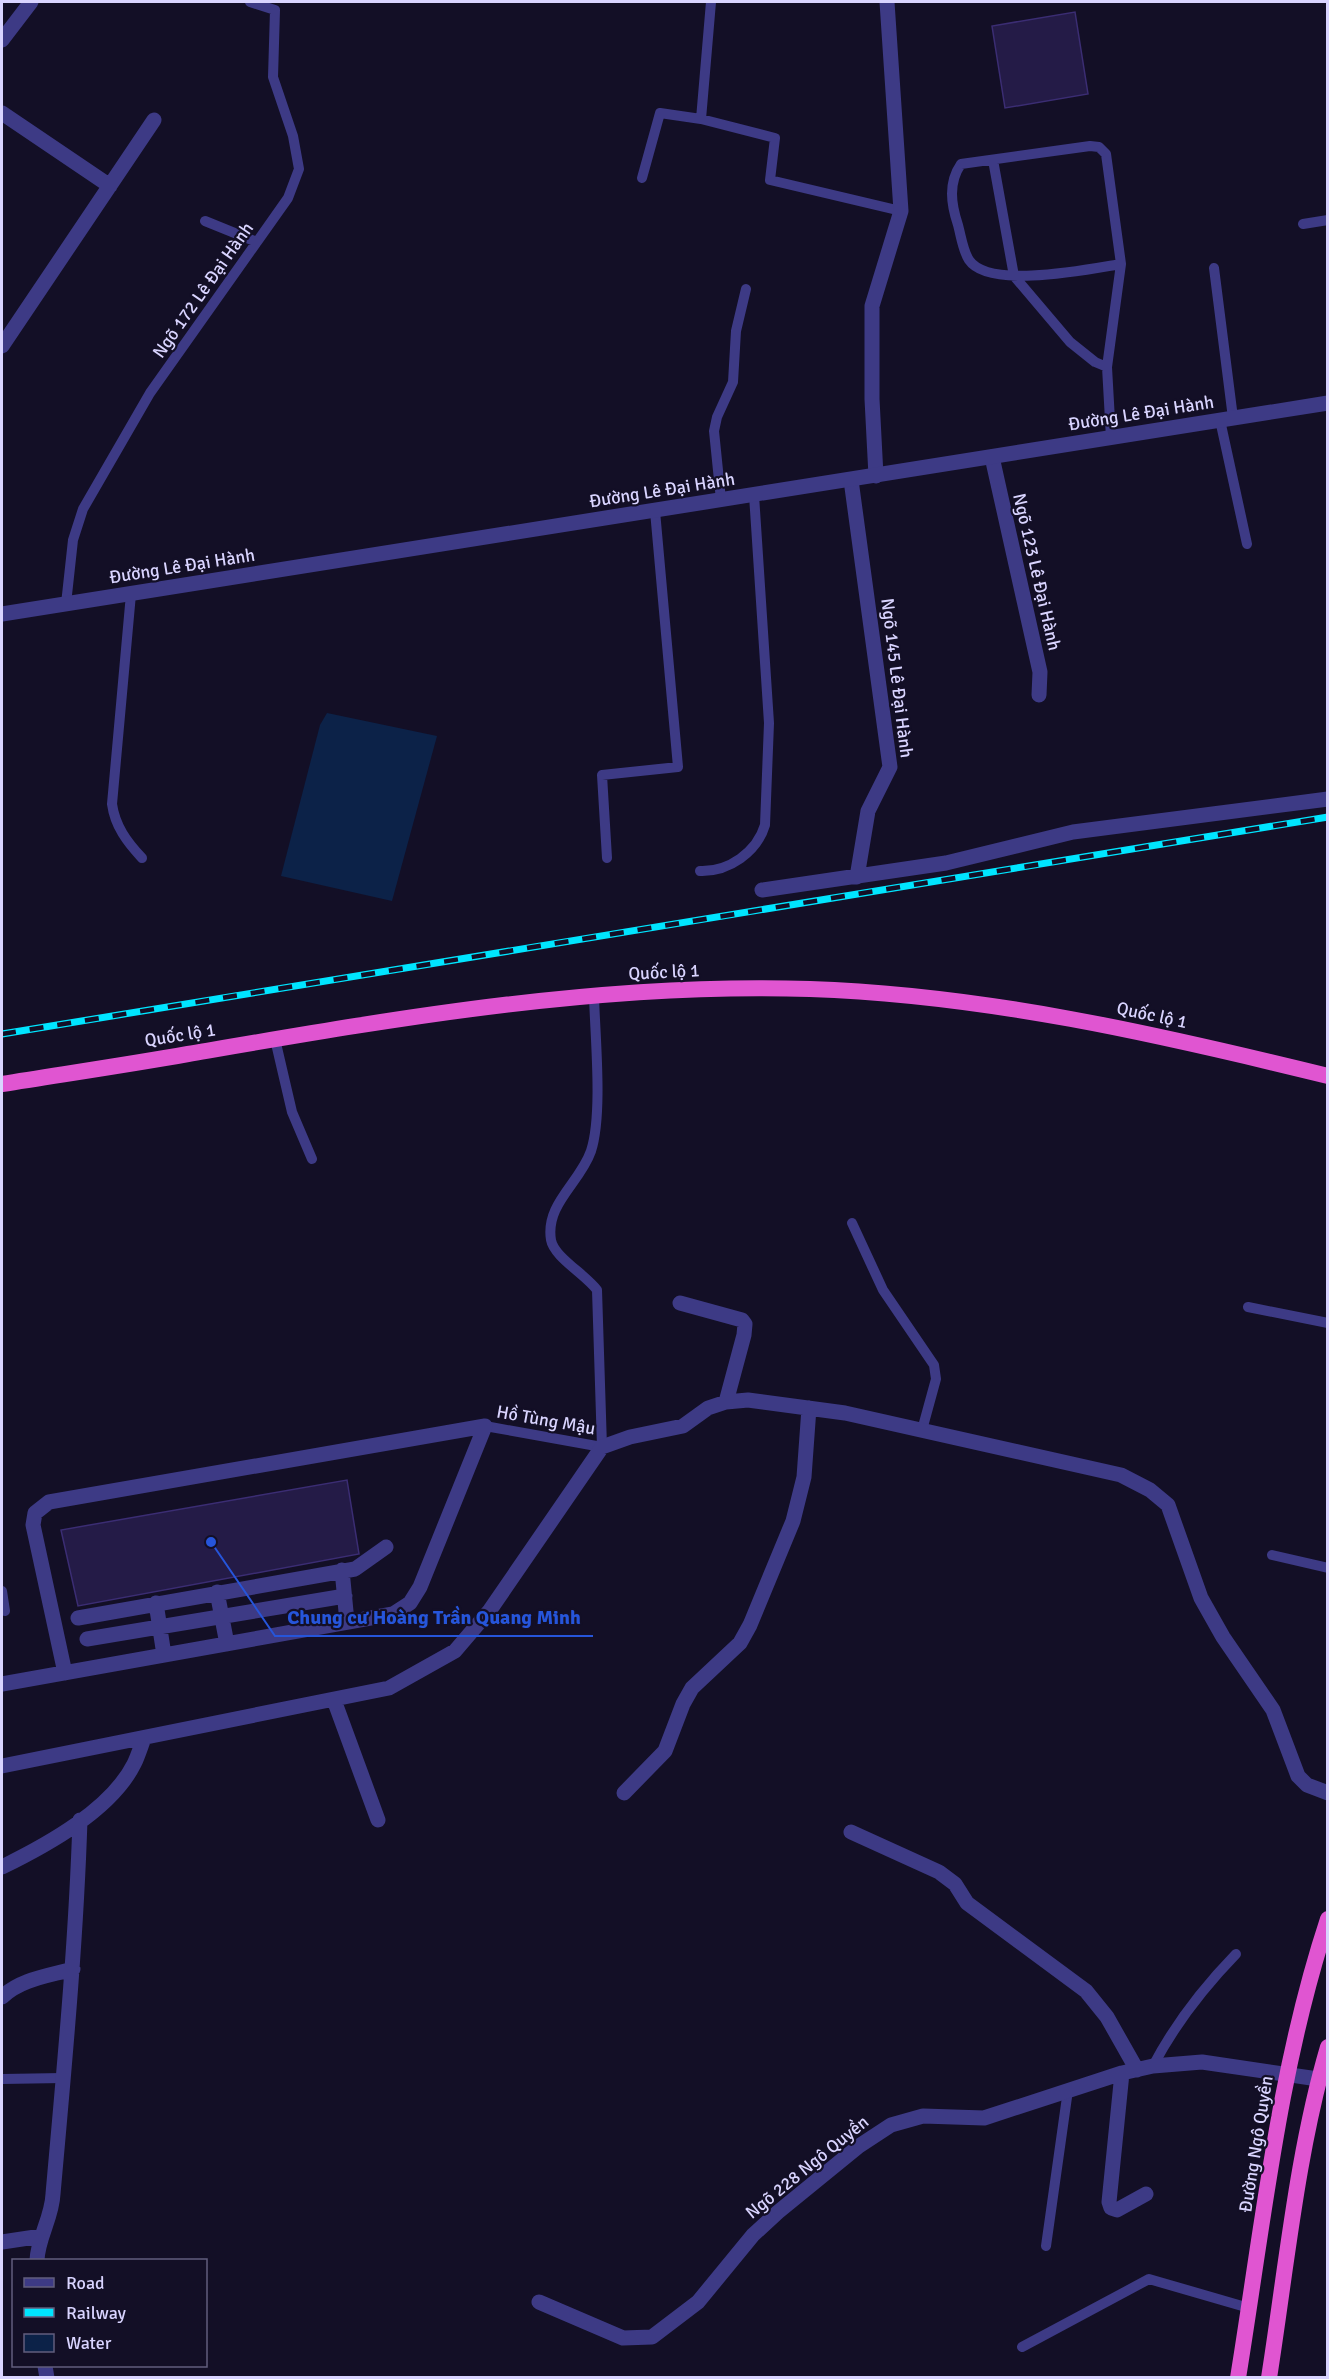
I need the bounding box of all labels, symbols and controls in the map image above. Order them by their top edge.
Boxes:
street label: Ngõ 172 Lê Đại Hành [148,218,258,362]
street label: Đường Lê Đại Hành [1067,391,1215,435]
street label: Đường Lê Đại Hành [588,468,736,512]
street label: Ngõ 123 Lê Đại Hành [1008,491,1066,653]
street label: Đường Lê Đại Hành [108,544,256,588]
street label: Ngõ 145 Lê Đại Hành [876,597,918,759]
street label: Quốc lộ 1 [628,959,700,985]
street label: Quốc lộ 1 [1115,997,1189,1033]
street label: Quốc lộ 1 [143,1019,217,1051]
street label: Hồ Tùng Mậu [495,1400,597,1440]
callout: Chung cư Hoàng Trần Quang Minh [275,1598,593,1636]
text: Chung cư Hoàng Trần Quang Minh [287,1605,581,1630]
street label: Đường Ngô Quyền [1234,2074,1278,2214]
street label: Ngõ 228 Ngô Quyền [741,2111,873,2223]
legend [12,2259,207,2367]
text: Road [66,2272,105,2294]
text: Railway [66,2302,127,2324]
text: Water [66,2332,112,2354]

